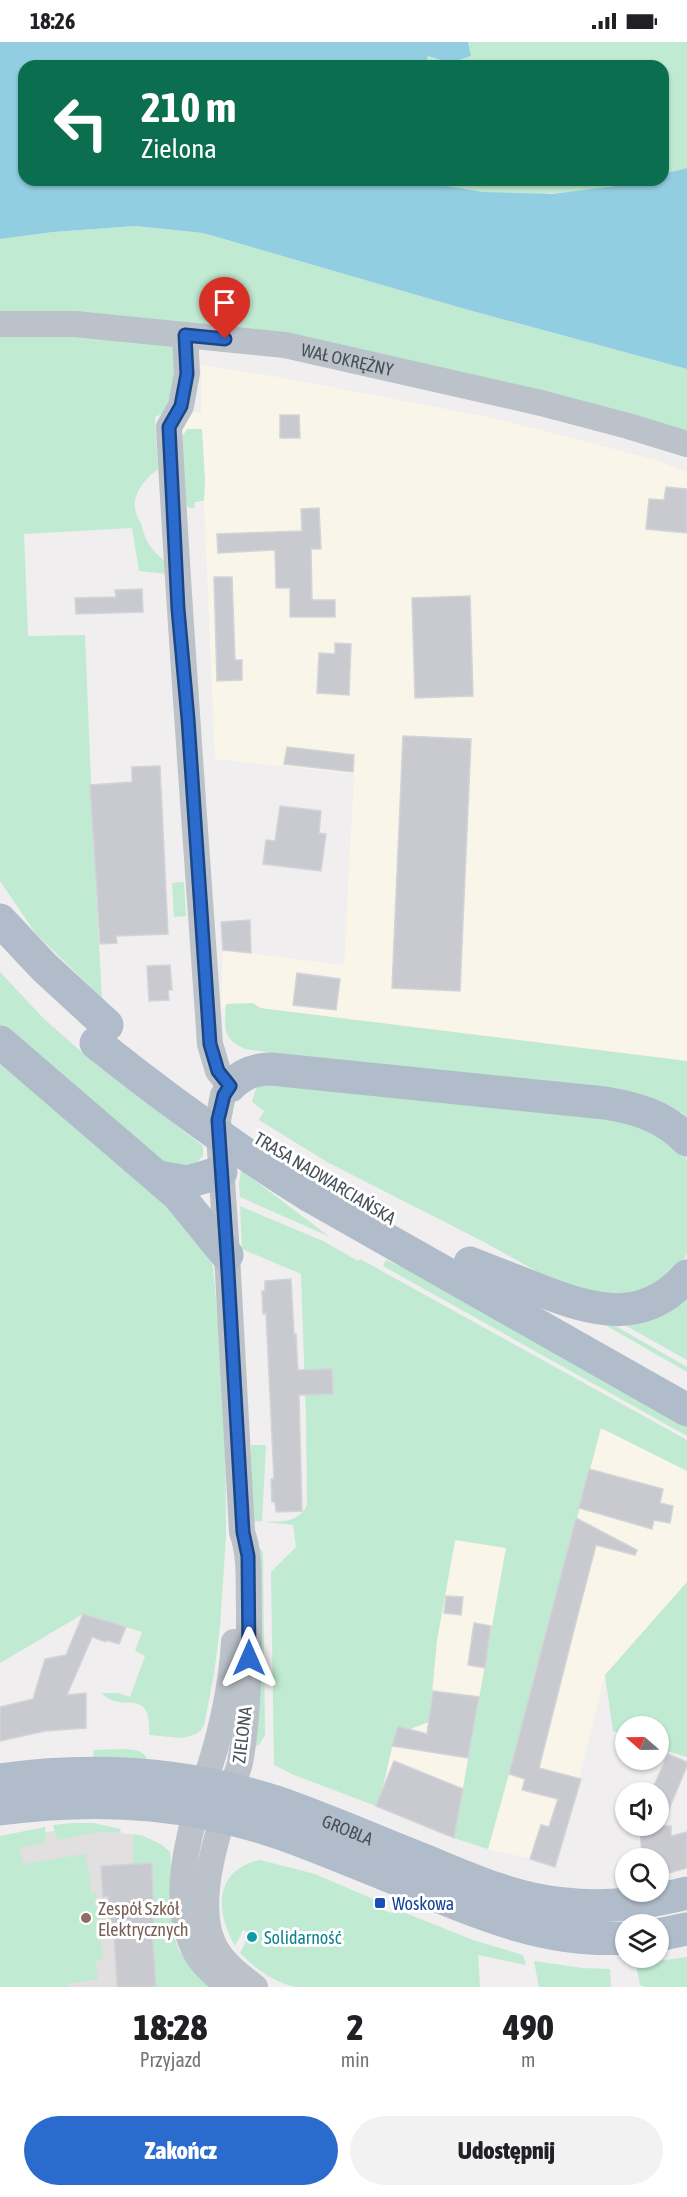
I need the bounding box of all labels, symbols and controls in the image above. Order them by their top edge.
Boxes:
text: 18:26 [30,8,75,34]
text: 210 m [141,83,236,131]
icon: left [42,84,120,162]
text: Zielona [141,133,217,164]
pin [199,277,250,339]
icon: arrive [208,286,241,319]
street label: WAŁ OKRĘŻNY [299,339,395,380]
street label: TRASA NADWARCIAŃSKA [250,1127,400,1229]
position arrow [217,1626,281,1690]
street label: ZIELONA [228,1705,256,1765]
north arrow [615,1716,669,1770]
map controls [615,1716,669,1968]
button: sound [615,1782,669,1836]
street label: GROBLA [319,1810,376,1849]
button: search [615,1848,669,1902]
place label: Woskowa [392,1893,454,1914]
marker: Woskowa [373,1896,387,1910]
place label: Zespół Szkół Elektrycznych [98,1898,189,1940]
marker: Zespół Szkół Elektrycznych [79,1911,93,1925]
button: layers [615,1914,669,1968]
place label: Solidarność [264,1927,342,1948]
marker: Solidarność [245,1930,259,1944]
text: 18:28 [133,2006,207,2048]
text: 2 [347,2006,364,2048]
text: 490 [503,2006,554,2048]
text: Przyjazd [140,2048,201,2071]
text: min [341,2048,370,2071]
text: m [521,2048,535,2071]
button: Zakończ [24,2116,338,2185]
button: Udostępnij [350,2116,663,2185]

